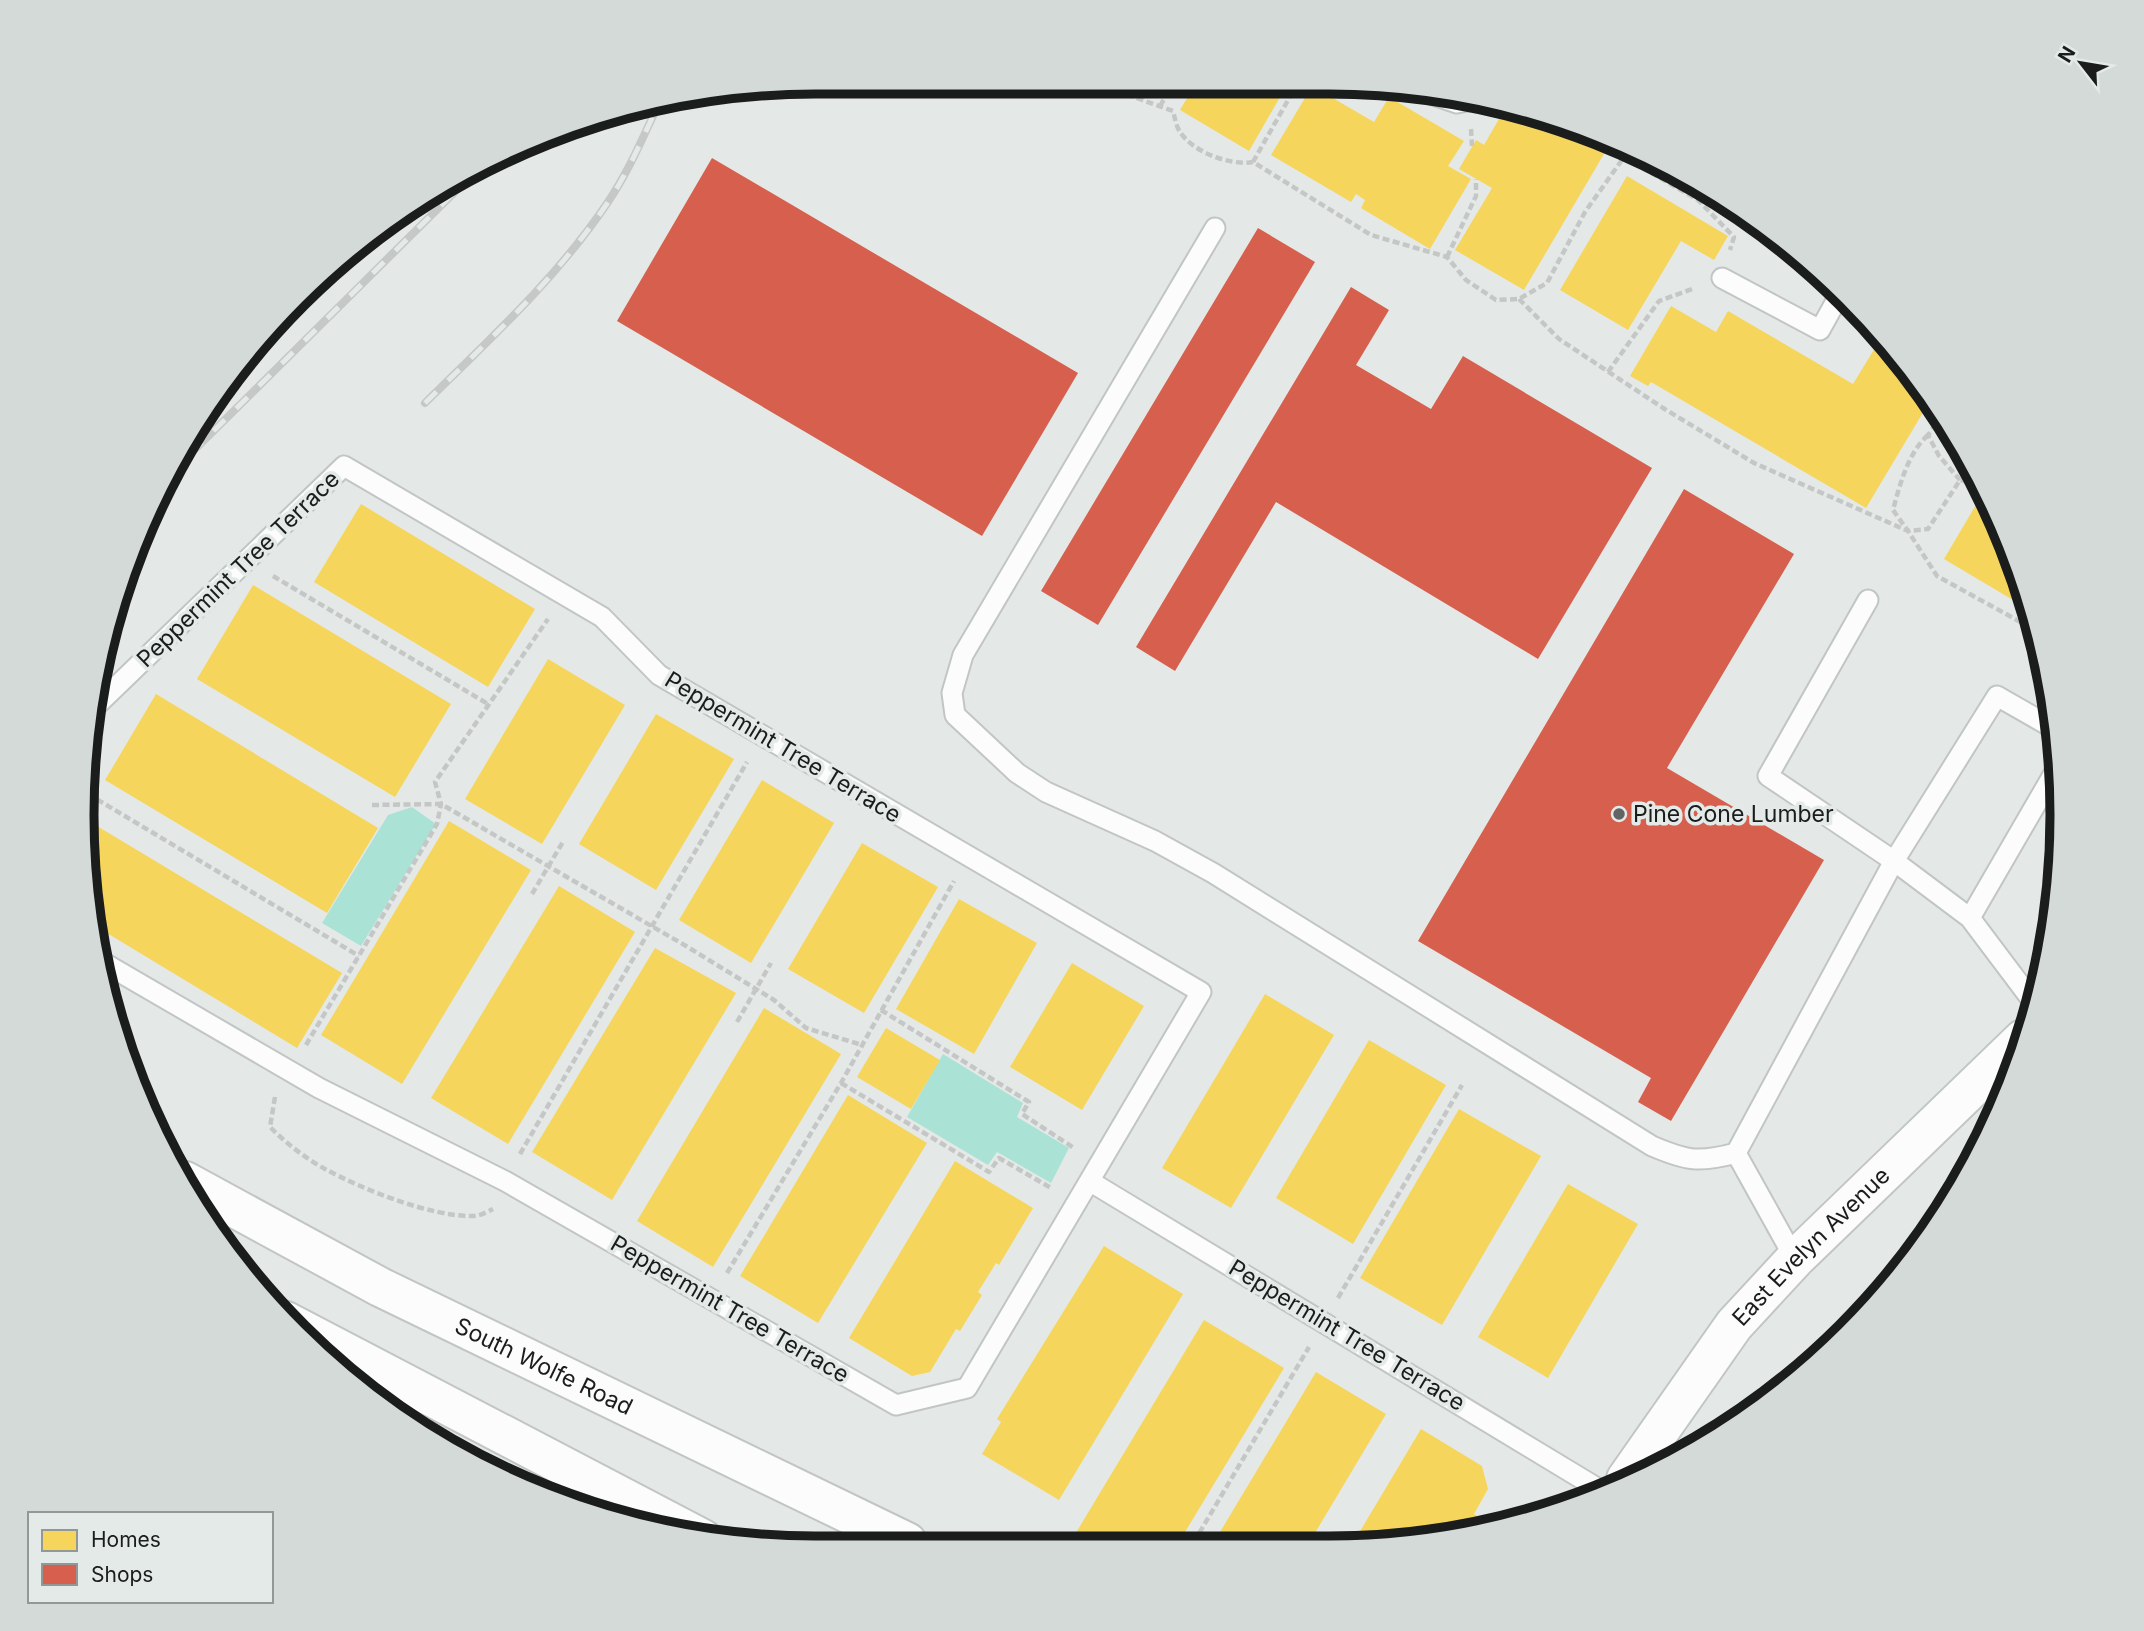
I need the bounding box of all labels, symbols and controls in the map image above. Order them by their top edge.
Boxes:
north arrow [2046,28,2116,98]
text: N [2053,42,2080,67]
street label: Peppermint Tree Terrace [131,465,345,673]
street label: Peppermint Tree Terrace [660,665,906,829]
place label: Pine Cone Lumber [1633,800,1834,828]
marker: Pine Cone Lumber [1611,806,1627,822]
street label: East Evelyn Avenue [1726,1161,1895,1332]
street label: Peppermint Tree Terrace [606,1229,854,1389]
street label: Peppermint Tree Terrace [1224,1253,1470,1417]
street label: South Wolfe Road [451,1311,637,1421]
legend [28,1512,273,1603]
text: Homes [91,1527,161,1552]
text: Shops [91,1562,153,1587]

